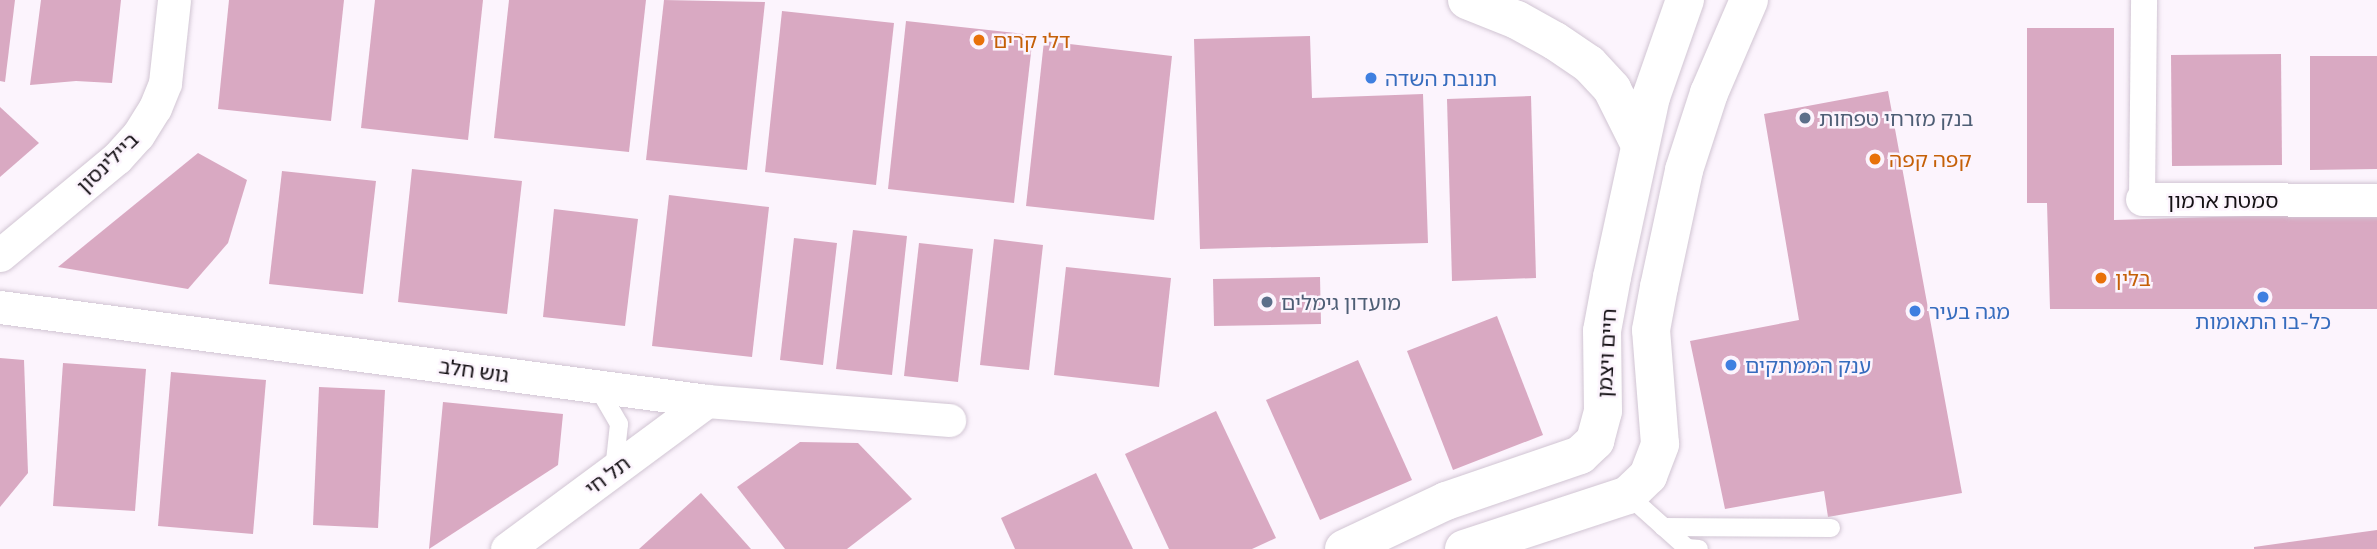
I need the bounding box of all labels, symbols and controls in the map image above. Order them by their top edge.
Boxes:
place label: דלי קרים [993,27,1070,53]
marker: דלי קרים [971,32,987,48]
place label: תנובת השדה [1385,65,1497,91]
marker: תנובת השדה [1363,70,1379,86]
place label: בנק מזרחי טפחות [1819,105,1973,131]
marker: בנק מזרחי טפחות [1797,110,1813,126]
street label: ביילינסון [71,126,143,198]
place label: קפה קפה [1889,146,1972,172]
marker: קפה קפה [1867,151,1883,167]
street label: סמטת ארמון [2168,187,2278,213]
place label: בלין [2115,265,2151,291]
marker: בלין [2093,270,2109,286]
place label: מועדון גימלים [1281,289,1401,315]
marker: כל-בו התאומות [2255,289,2271,305]
marker: מועדון גימלים [1259,294,1275,310]
place label: מגה בעיר [1929,298,2010,324]
marker: מגה בעיר [1907,303,1923,319]
street label: חיים ויצמן [1591,308,1621,398]
place label: כל-בו התאומות [2195,308,2331,334]
place label: ענק הממתקים [1745,352,1871,378]
street label: גוש חלב [437,353,511,387]
marker: ענק הממתקים [1723,357,1739,373]
street label: תל חי [579,450,635,500]

